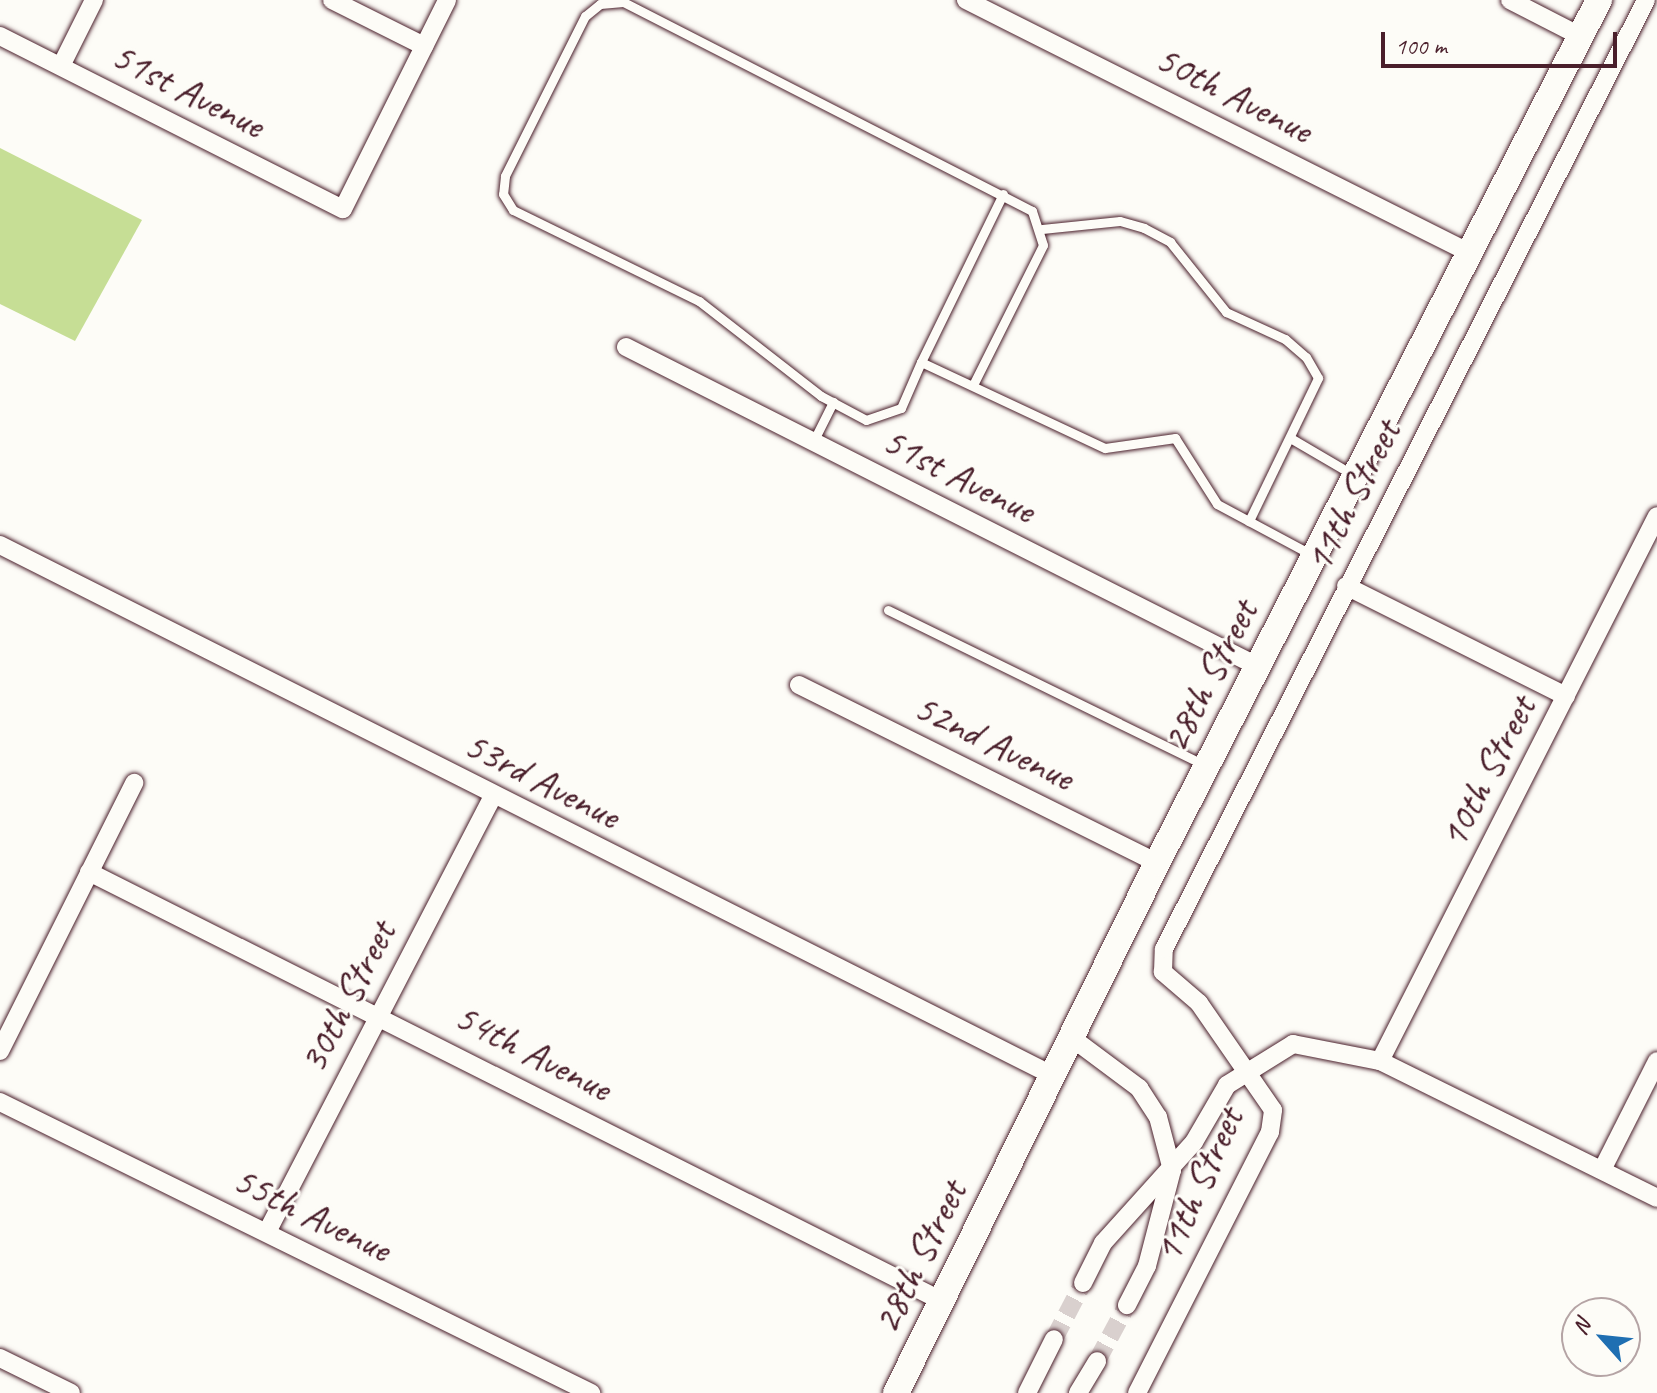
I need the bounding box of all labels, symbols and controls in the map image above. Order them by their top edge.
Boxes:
scale bar [1385,16,1621,66]
street label: 51st Avenue [104,31,272,149]
text: 100 m [1395,31,1447,61]
street label: 50th Avenue [1148,34,1320,154]
street label: 11th Street [1293,412,1411,580]
street label: 51st Avenue [875,416,1043,534]
street label: 28th Street [1150,592,1268,760]
street label: 52nd Avenue [906,683,1082,801]
street label: 10th Street [1428,688,1546,856]
street label: 53rd Avenue [456,721,628,839]
street label: 30th Street [288,913,406,1081]
street label: 54th Avenue [447,992,619,1112]
street label: 11th Street [1143,1100,1253,1270]
street label: 55th Avenue [226,1155,398,1273]
street label: 28th Street [861,1173,977,1341]
north arrow [1561,1297,1641,1377]
text: N [1566,1315,1597,1339]

